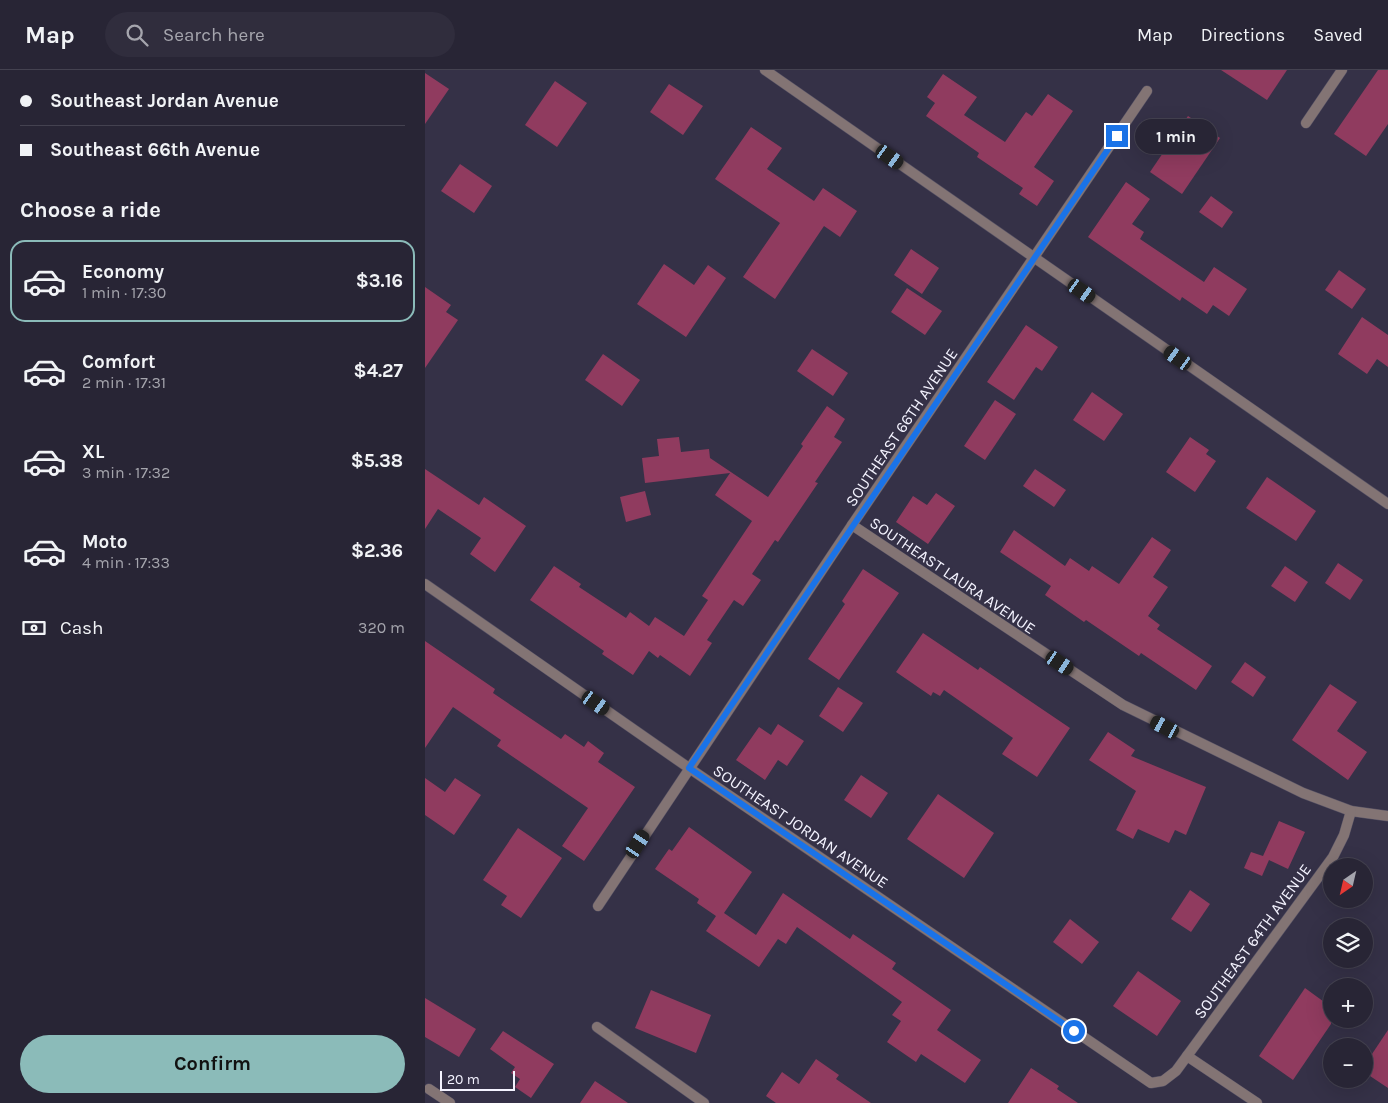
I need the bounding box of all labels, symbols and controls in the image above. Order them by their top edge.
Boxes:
search box [105,12,455,57]
text: Map [25,21,75,49]
icon: search [123,21,151,49]
text: Search here [163,24,265,46]
text: Map [1137,24,1173,46]
text: Directions [1201,24,1285,46]
text: Saved [1313,24,1363,46]
text: Southeast Jordan Avenue [50,90,279,112]
callout: 1 min [1135,118,1217,154]
route end [1106,125,1128,147]
text: 1 min [1156,127,1196,146]
text: Southeast 66th Avenue [50,139,260,161]
car [873,142,906,172]
text: Choose a ride [20,197,161,223]
icon: car [22,259,67,304]
text: Economy [82,261,164,283]
text: $3.16 [356,270,403,292]
car [1065,276,1098,306]
text: 1 min · 17:30 [82,283,166,302]
car [1161,343,1194,373]
street label: SOUTHEAST 66TH AVENUE [841,345,962,510]
icon: car [22,349,67,394]
text: Comfort [82,351,156,373]
text: $4.27 [354,360,403,382]
text: 2 min · 17:31 [82,373,166,392]
icon: car [22,439,67,484]
text: XL [82,441,104,463]
text: $5.38 [351,450,403,472]
text: 3 min · 17:32 [82,463,170,482]
street label: SOUTHEAST LAURA AVENUE [866,513,1039,638]
icon: car [22,529,67,574]
text: Moto [82,531,128,553]
text: $2.36 [351,540,403,562]
text: 4 min · 17:33 [82,553,170,572]
icon: cash [20,614,48,642]
text: Cash [60,617,104,639]
text: 320 m [358,618,405,637]
car [1043,648,1076,678]
car [579,688,612,718]
car [1148,713,1181,741]
street label: SOUTHEAST JORDAN AVENUE [710,761,892,892]
car [623,827,652,861]
north arrow [1323,858,1373,908]
map controls [1323,858,1373,1088]
street label: SOUTHEAST 64TH AVENUE [1190,860,1315,1022]
button: layers [1323,918,1373,968]
button: + [1323,978,1373,1028]
route start [1063,1020,1085,1042]
button: Confirm [20,1035,405,1093]
button: − [1323,1038,1373,1088]
scale bar [440,1068,515,1091]
text: 20 m [447,1071,480,1088]

